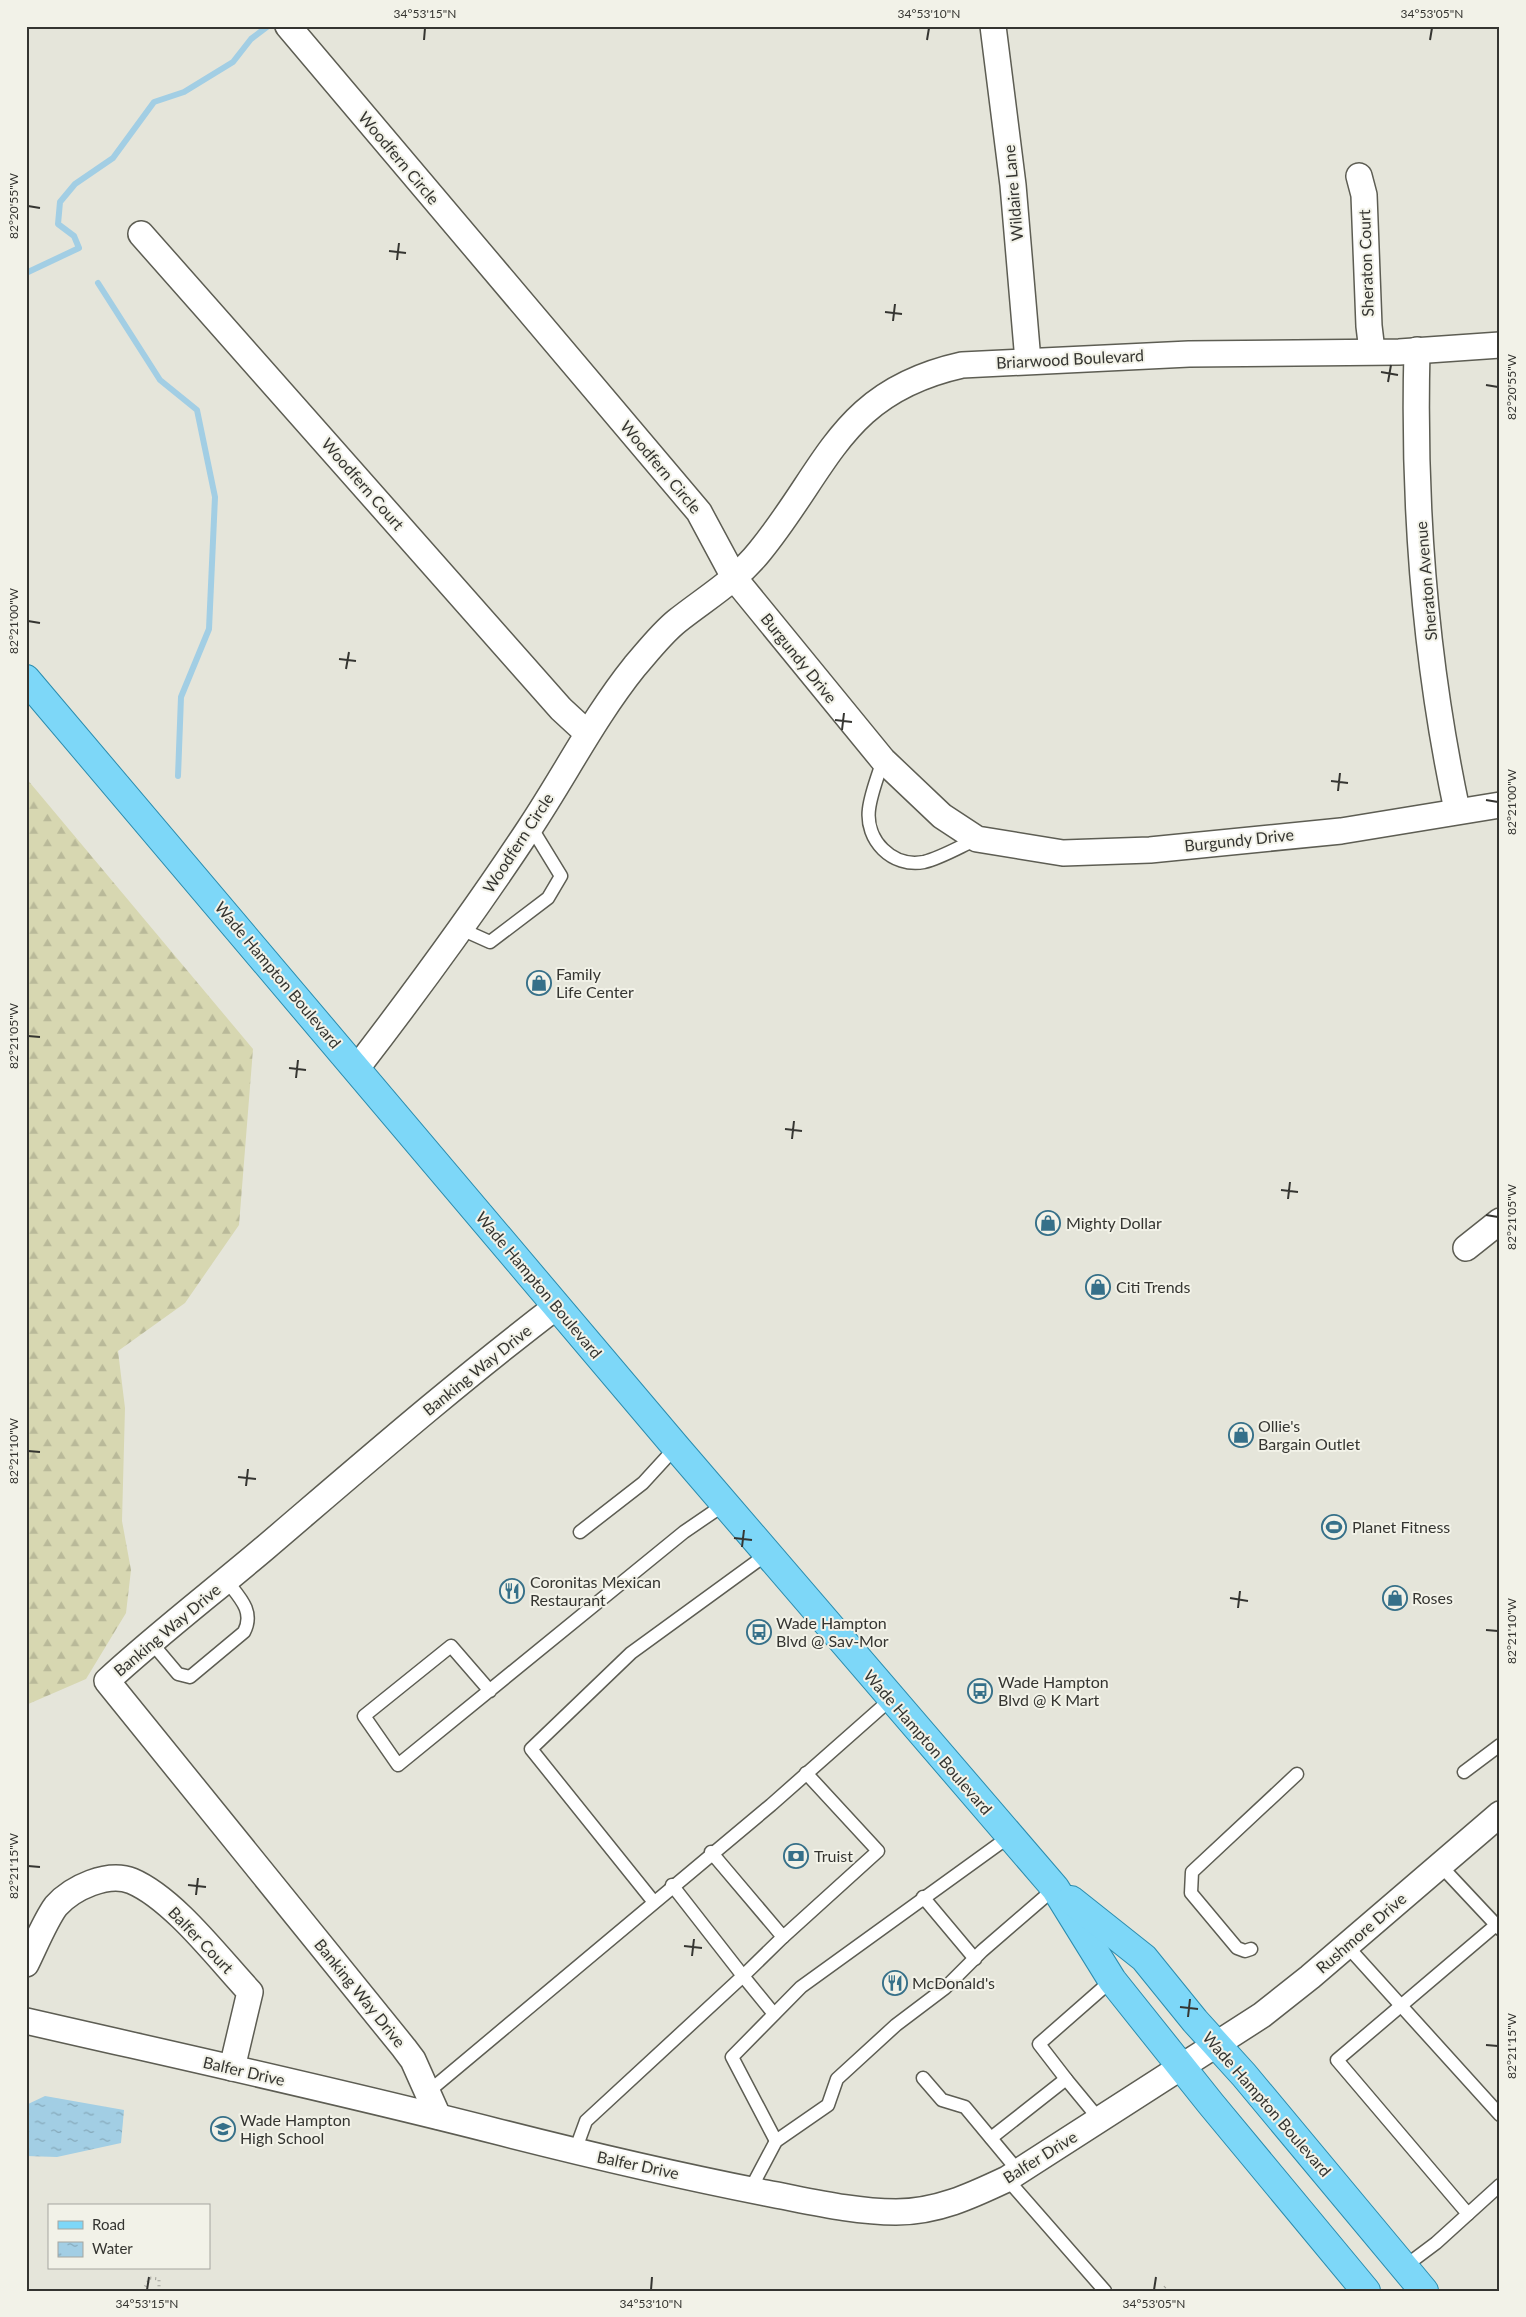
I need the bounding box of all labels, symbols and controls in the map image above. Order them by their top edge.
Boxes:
text: 34°53'15"N [394,6,456,21]
text: 34°53'10"N [898,6,960,21]
text: 34°53'05"N [1401,6,1463,21]
street label: Woodfern Circle [355,107,444,208]
street label: Wildaire Lane [999,144,1026,242]
text: 82°20'55"W [6,172,21,239]
street label: Sheraton Court [1354,209,1377,317]
street label: Briarwood Boulevard [996,345,1144,372]
text: 82°20'55"W [1504,353,1519,420]
street label: Woodfern Circle [617,416,706,517]
street label: Woodfern Court [318,434,409,534]
street label: Sheraton Avenue [1411,521,1440,641]
text: 82°21'00"W [6,587,21,654]
street label: Burgundy Drive [757,609,841,706]
text: 82°21'00"W [1504,768,1519,835]
street label: Woodfern Circle [478,789,557,896]
street label: Burgundy Drive [1183,824,1295,855]
street label: Wade Hampton Boulevard [211,897,345,1052]
place label: Family Life Center [556,964,634,1001]
shop icon: Family Life Center [526,970,552,996]
text: 82°21'05"W [6,1002,21,1069]
text: 82°21'05"W [1504,1183,1519,1250]
street label: Wade Hampton Boulevard [472,1207,606,1362]
shop icon: Mighty Dollar [1035,1210,1061,1236]
place label: Mighty Dollar [1066,1213,1162,1232]
shop icon: Citi Trends [1085,1274,1111,1300]
place label: Citi Trends [1116,1277,1191,1296]
street label: Banking Way Drive [419,1320,535,1419]
place label: Ollie's Bargain Outlet [1258,1416,1360,1453]
text: 82°21'10"W [6,1417,21,1484]
shop icon: Ollie's Bargain Outlet [1228,1422,1254,1448]
sports icon: Planet Fitness [1321,1514,1347,1540]
place label: Planet Fitness [1352,1517,1450,1536]
place label: Coronitas Mexican Restaurant [530,1572,661,1609]
restaurant icon: Coronitas Mexican Restaurant [499,1578,525,1604]
street label: Banking Way Drive [109,1579,224,1680]
shop icon: Roses [1382,1585,1408,1611]
place label: Roses [1412,1588,1453,1607]
text: 82°21'10"W [1504,1597,1519,1664]
place label: Wade Hampton Blvd @ Sav-Mor [776,1613,889,1650]
bus stop icon: Wade Hampton Blvd @ Sav-Mor [746,1619,772,1645]
street label: Wade Hampton Boulevard [860,1665,996,1818]
place label: Wade Hampton Blvd @ K Mart [998,1672,1109,1709]
bus stop icon: Wade Hampton Blvd @ K Mart [967,1678,993,1704]
text: 82°21'15"W [6,1832,21,1899]
bank icon: Truist [783,1843,809,1869]
place label: Truist [814,1846,853,1865]
street label: Rushmore Drive [1312,1888,1410,1977]
street label: Balfer Court [165,1902,238,1977]
street label: Banking Way Drive [311,1935,410,2051]
restaurant icon: McDonald's [882,1970,908,1996]
place label: McDonald's [912,1973,995,1992]
text: 82°21'15"W [1504,2012,1519,2079]
street label: Wade Hampton Boulevard [1199,2027,1335,2180]
street label: Balfer Drive [201,2052,287,2089]
place label: Wade Hampton High School [240,2110,351,2147]
school or university icon: Wade Hampton High School [210,2116,236,2142]
street label: Balfer Drive [999,2126,1080,2187]
street label: Balfer Drive [595,2147,681,2182]
legend [48,2204,210,2270]
text: Road [92,2215,125,2233]
text: Water [92,2239,133,2257]
text: 34°53'15"N [116,2296,178,2311]
text: 34°53'10"N [620,2296,682,2311]
text: 34°53'05"N [1123,2296,1185,2311]

